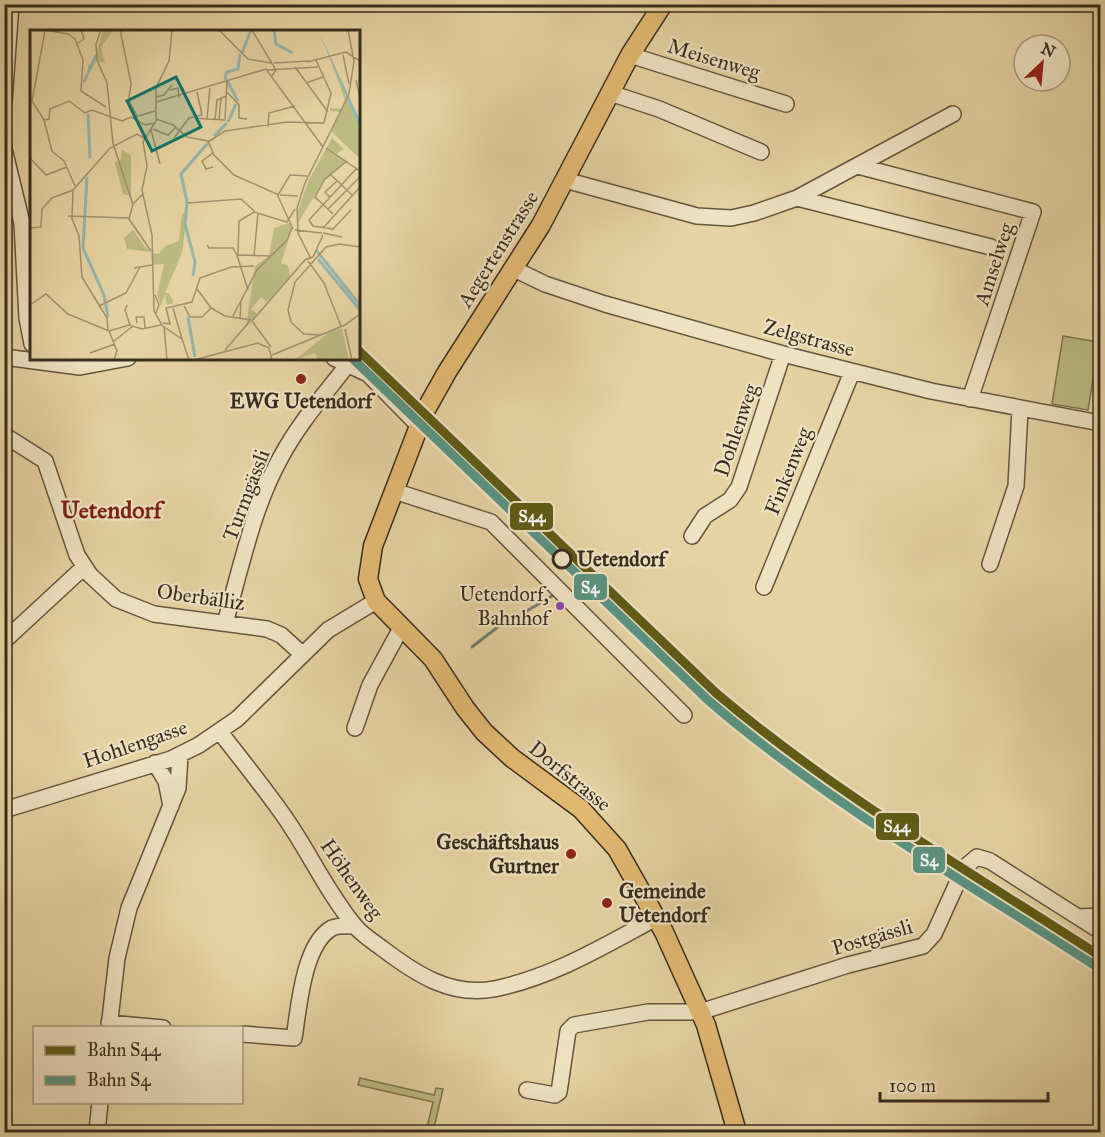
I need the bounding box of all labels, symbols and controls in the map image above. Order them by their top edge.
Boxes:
inset map [30,30,360,360]
street label: Meisenweg [664,33,764,85]
north arrow [1012,33,1072,93]
text: N [1038,38,1059,62]
street label: Aegertenstrasse [451,186,544,313]
street label: Amselweg [968,219,1020,310]
street label: Zelgstrasse [761,313,858,363]
marker: EWG Uetendorf [294,372,308,386]
street label: Dohlenweg [708,380,764,480]
place label: EWG Uetendorf [230,388,376,414]
street label: Finkenweg [759,423,817,519]
street label: Turmgässli [217,445,275,545]
district label: Uetendorf [60,495,165,525]
line badge: S44 [509,502,554,531]
text: S44 [518,507,547,527]
place label: Uetendorf [577,546,669,572]
marker: Uetendorf [552,549,572,569]
line badge: S4 [573,573,608,601]
street label: Oberbälliz [155,578,247,616]
text: S4 [581,578,600,598]
place label: Uetendorf, Bahnhof [460,582,552,630]
marker: Uetendorf, Bahnhof [554,600,566,612]
street label: Hohlengasse [79,714,191,774]
street label: Dorfstrasse [524,735,617,817]
line badge: S44 [875,812,920,841]
text: S44 [883,817,912,837]
place label: Geschäftshaus Gurtner [436,829,560,879]
street label: Höhenweg [315,834,389,924]
line badge: S4 [912,846,946,874]
marker: Geschäftshaus Gurtner [564,847,578,861]
text: S4 [920,851,939,871]
place label: Gemeinde Uetendorf [619,878,711,928]
marker: Gemeinde Uetendorf [600,896,614,910]
street label: Postgässli [829,913,916,961]
legend [33,1026,243,1104]
text: Bahn S44 [87,1039,162,1061]
scale bar [880,1065,1048,1103]
text: Bahn S4 [87,1069,151,1091]
text: 100 m [889,1075,936,1097]

